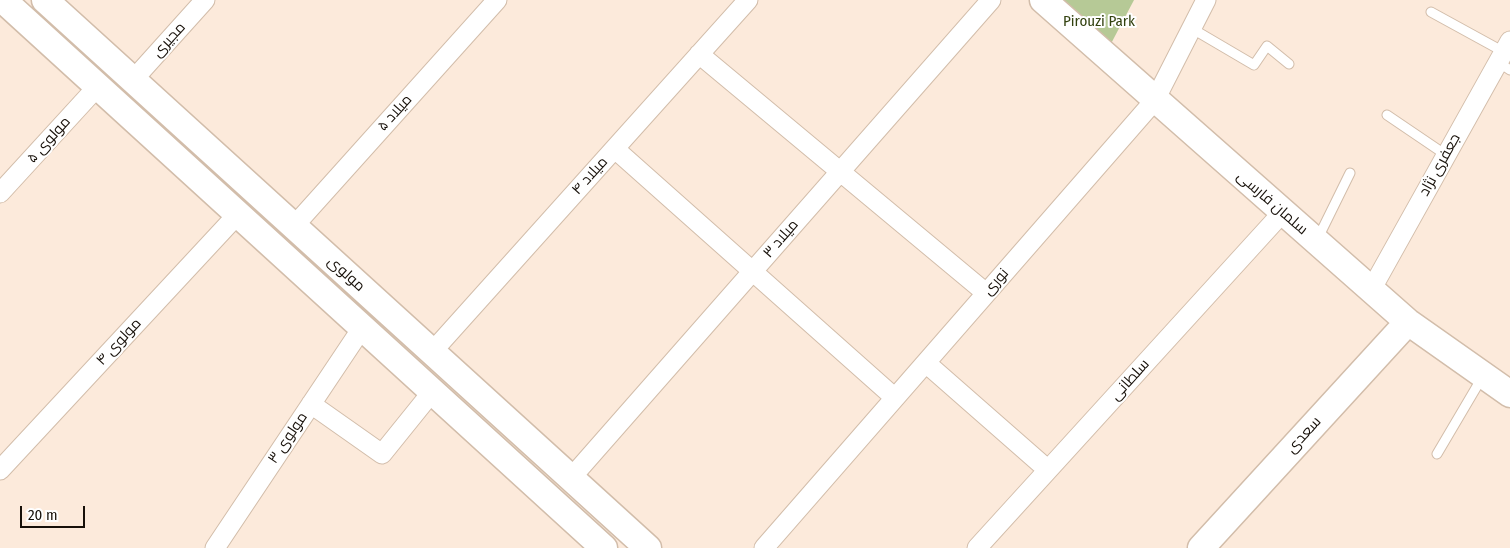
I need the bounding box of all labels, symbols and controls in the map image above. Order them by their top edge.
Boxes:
park label: Pirouzi Park [1063,13,1135,31]
street label: مجیری [149,19,189,61]
street label: میلاد ۵ [374,91,416,135]
street label: مولوی ۵ [23,113,75,167]
street label: جعفری نژاد [1415,131,1465,199]
street label: میلاد ۴ [568,153,612,199]
street label: سلمان فارسی [1233,167,1311,239]
street label: میلاد ۳ [759,216,803,262]
street label: مولوی [323,252,369,296]
street label: نوری [979,265,1013,299]
street label: مولوی ۴ [93,315,145,369]
street label: سلطانی [1107,355,1153,405]
street label: مولوی ۳ [264,409,312,467]
street label: سعدی [1283,413,1325,457]
scale bar [22,496,88,528]
text: 20 m [28,506,58,524]

